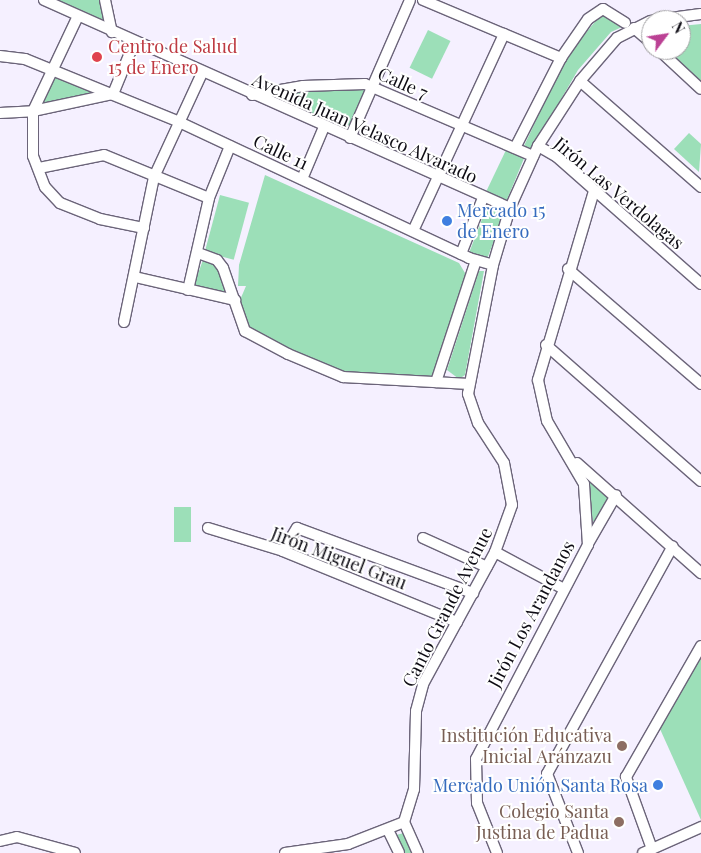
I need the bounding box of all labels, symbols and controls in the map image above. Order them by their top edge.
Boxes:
north arrow [641,10,691,60]
text: N [668,18,689,37]
place label: Centro de Salud 15 de Enero [108,36,237,78]
marker: Centro de Salud 15 de Enero [90,50,104,64]
street label: Calle 7 [375,62,431,104]
street label: Avenida Juan Velasco Alvarado [249,68,481,188]
street label: Calle 11 [250,130,312,174]
street label: Jirón Las Verdolagas [549,132,689,254]
place label: Mercado 15 de Enero [457,200,546,242]
marker: Mercado 15 de Enero [441,215,453,227]
street label: Jirón Miguel Grau [268,522,410,594]
street label: Canto Grande Avenue [397,523,497,691]
street label: Jirón Los Arandanos [483,537,579,691]
place label: Institución Educativa Inicial Aránzazu [441,725,612,768]
marker: Institución Educativa Inicial Aránzazu [616,740,628,752]
place label: Mercado Unión Santa Rosa [432,774,648,796]
marker: Mercado Unión Santa Rosa [652,779,664,791]
place label: Colegio Santa Justina de Padua [476,801,609,844]
marker: Colegio Santa Justina de Padua [613,816,625,828]

